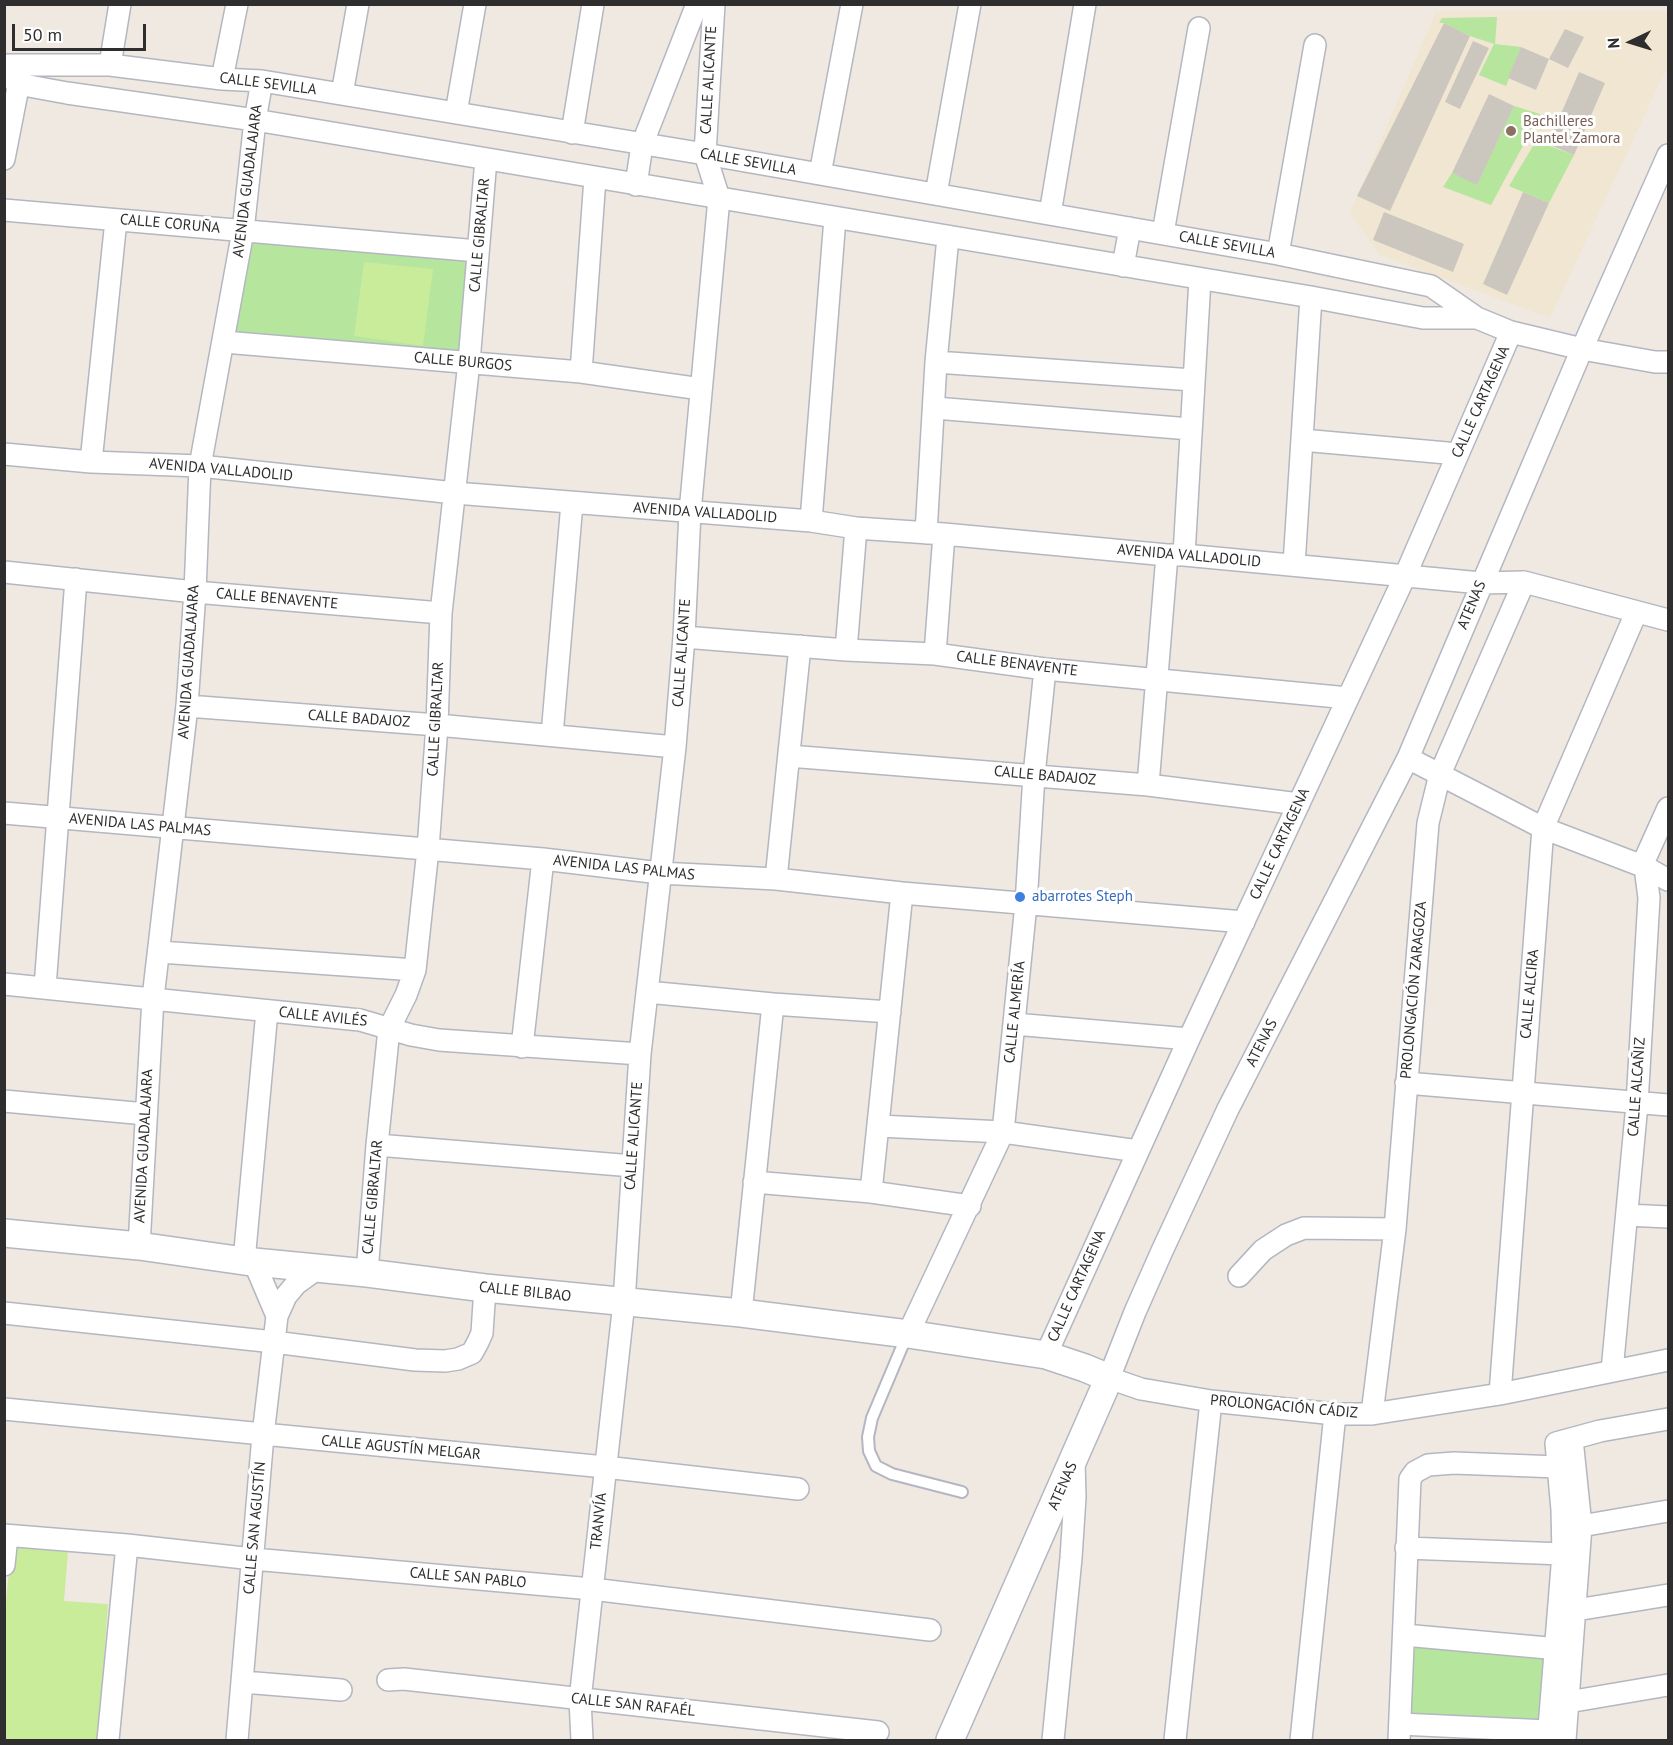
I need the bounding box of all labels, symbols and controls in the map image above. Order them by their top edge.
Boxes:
scale bar [15,12,148,50]
north arrow [1601,12,1661,72]
text: 50 m [23,23,62,46]
street label: CALLE ALICANTE [697,25,721,135]
text: N [1603,37,1623,49]
street label: CALLE SEVILLA [218,69,318,99]
street label: AVENIDA GUADALAJARA [230,103,266,259]
place label: Bachilleres Plantel Zamora [1523,113,1620,148]
marker: Bachilleres Plantel Zamora [1504,124,1518,138]
street label: CALLE SEVILLA [698,145,798,179]
street label: CALLE GIBRALTAR [466,177,494,293]
street label: CALLE CORUÑA [119,211,221,237]
street label: CALLE SEVILLA [1177,228,1277,262]
street label: CALLE CARTAGENA [1448,343,1514,461]
street label: CALLE BURGOS [413,349,513,375]
street label: AVENIDA VALLADOLID [148,455,294,485]
street label: AVENIDA VALLADOLID [632,499,778,527]
street label: AVENIDA VALLADOLID [1116,541,1262,571]
street label: ATENAS [1454,578,1490,632]
street label: AVENIDA GUADALAJARA [175,584,203,740]
street label: CALLE BENAVENTE [215,585,339,613]
street label: CALLE ALICANTE [669,598,695,708]
street label: CALLE BENAVENTE [955,648,1079,680]
street label: CALLE GIBRALTAR [424,661,448,777]
street label: CALLE BADAJOZ [307,706,411,732]
street label: CALLE BADAJOZ [993,763,1097,789]
street label: CALLE CARTAGENA [1246,785,1314,903]
street label: AVENIDA LAS PALMAS [68,810,212,840]
street label: AVENIDA LAS PALMAS [552,852,696,884]
place label: abarrotes Steph [1032,888,1133,906]
marker: abarrotes Steph [1013,890,1027,904]
street label: PROLONGACIÓN ZARAGOZA [1397,900,1431,1080]
street label: CALLE ALCIRA [1517,948,1543,1040]
street label: CALLE ALMERÍA [1001,960,1029,1064]
street label: CALLE AVILÉS [278,1003,368,1031]
street label: ATENAS [1242,1016,1282,1070]
street label: CALLE ALCAÑIZ [1625,1037,1649,1137]
street label: AVENIDA GUADALAJARA [131,1068,157,1224]
street label: CALLE ALICANTE [621,1081,647,1191]
street label: CALLE GIBRALTAR [359,1139,387,1255]
street label: CALLE CARTAGENA [1044,1227,1110,1345]
street label: CALLE BILBAO [478,1278,572,1306]
street label: PROLONGACIÓN CÁDIZ [1209,1392,1359,1422]
street label: CALLE AGUSTÍN MELGAR [320,1432,482,1464]
street label: ATENAS [1044,1459,1082,1513]
street label: CALLE SAN AGUSTÍN [240,1461,270,1595]
street label: TRANVÍA [587,1492,611,1550]
street label: CALLE SAN PABLO [409,1564,527,1592]
street label: CALLE SAN RAFAÉL [570,1690,696,1720]

